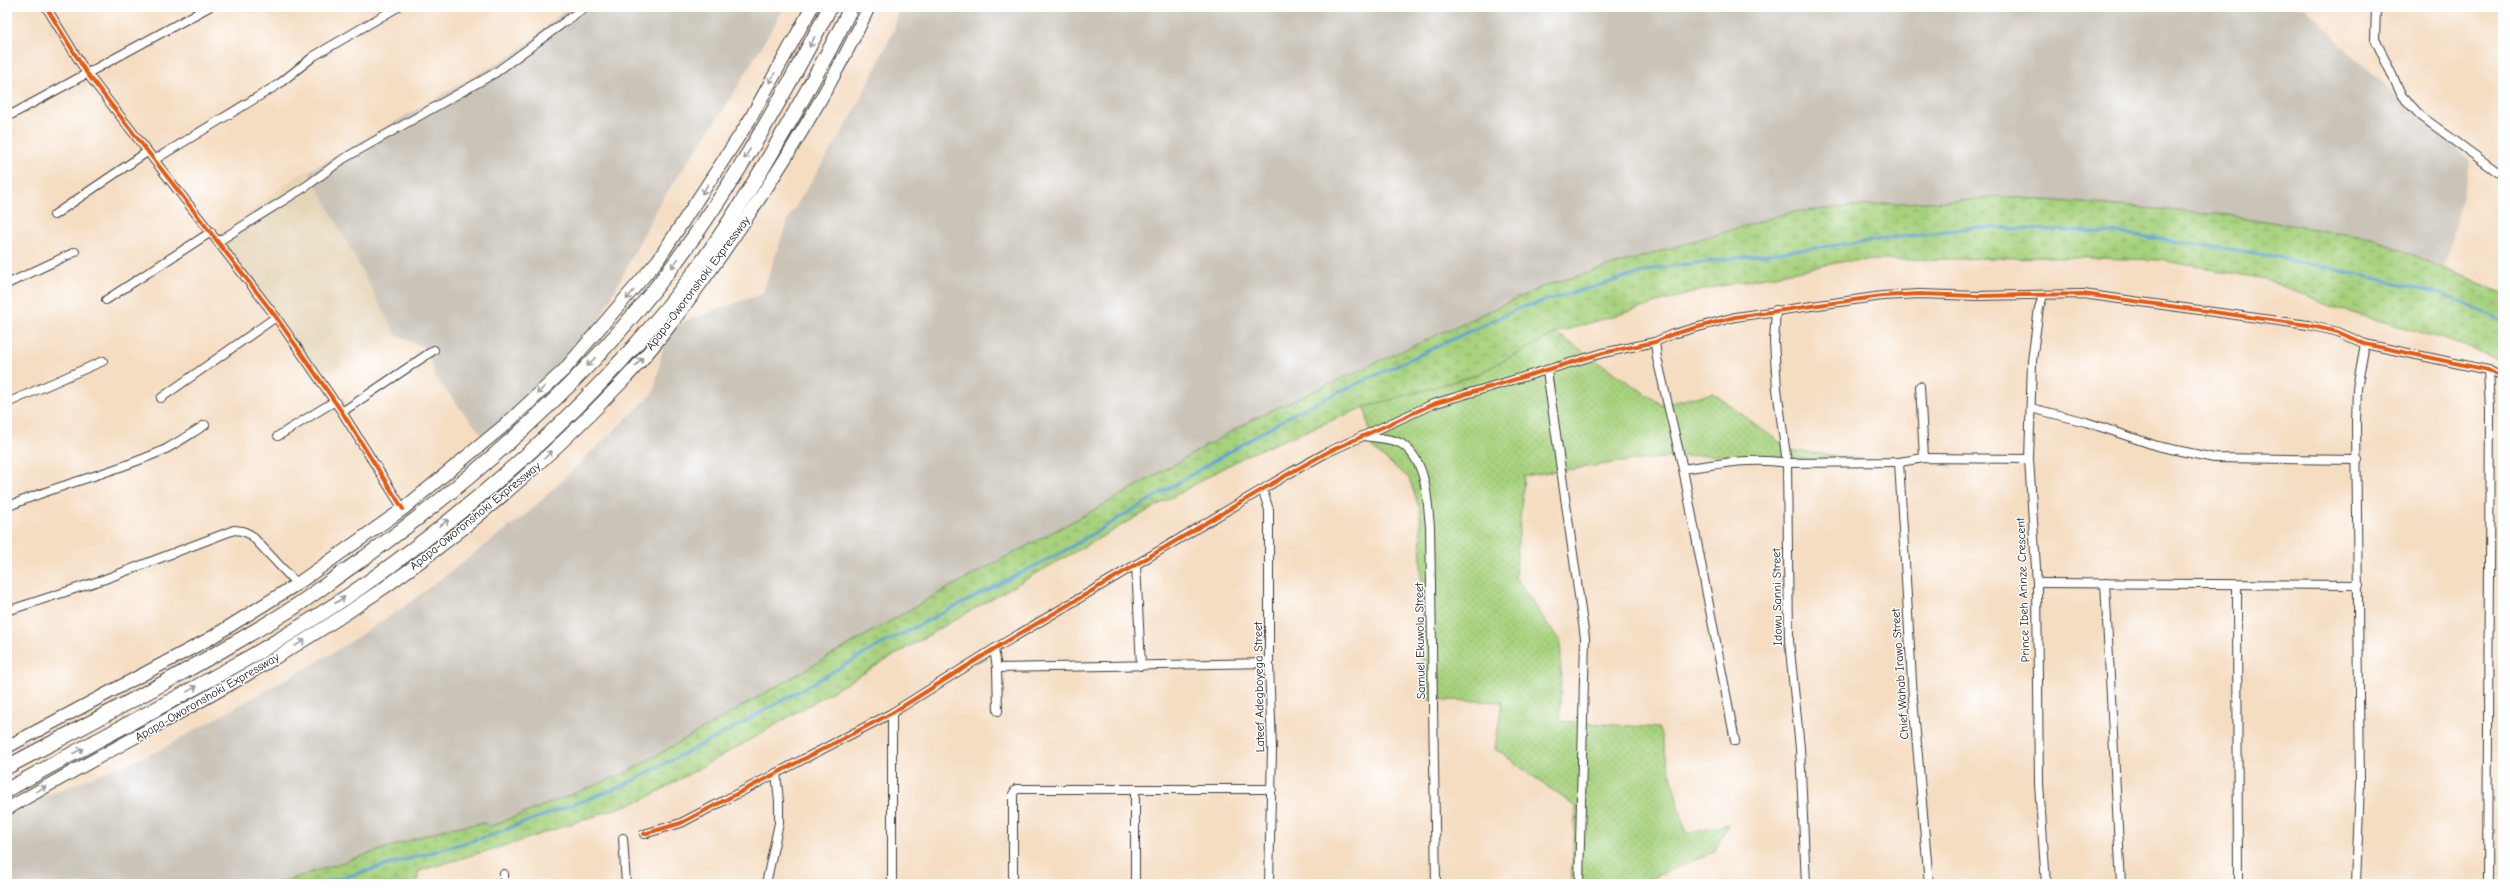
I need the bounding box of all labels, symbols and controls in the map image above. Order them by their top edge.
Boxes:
one-way arrow [808,35,815,47]
one-way arrow [768,71,775,83]
one-way arrow [743,148,751,160]
one-way arrow [701,183,709,195]
street label: Apapa-Oworonshoki Expressway [643,213,753,353]
one-way arrow [671,257,680,268]
one-way arrow [625,289,634,300]
one-way arrow [586,357,596,367]
one-way arrow [635,357,644,367]
one-way arrow [536,385,546,395]
one-way arrow [543,450,553,459]
street label: Apapa-Oworonshoki Expressway [407,459,544,573]
street label: Prince Ibeh Arinze Crescent [2013,517,2033,663]
one-way arrow [439,519,450,527]
street label: Idowu Sanni Street [1769,548,1785,646]
street label: Samuel Ekuwola Street [1412,582,1428,700]
one-way arrow [334,596,345,604]
street label: Chief Wahab Irawo Street [1888,607,1912,740]
street label: Lateef Adegboyega Street [1251,621,1267,752]
one-way arrow [294,638,306,646]
street label: Apapa-Oworonshoki Expressway [132,650,282,744]
one-way arrow [186,685,198,693]
one-way arrow [72,746,84,754]
one-way arrow [35,785,47,793]

